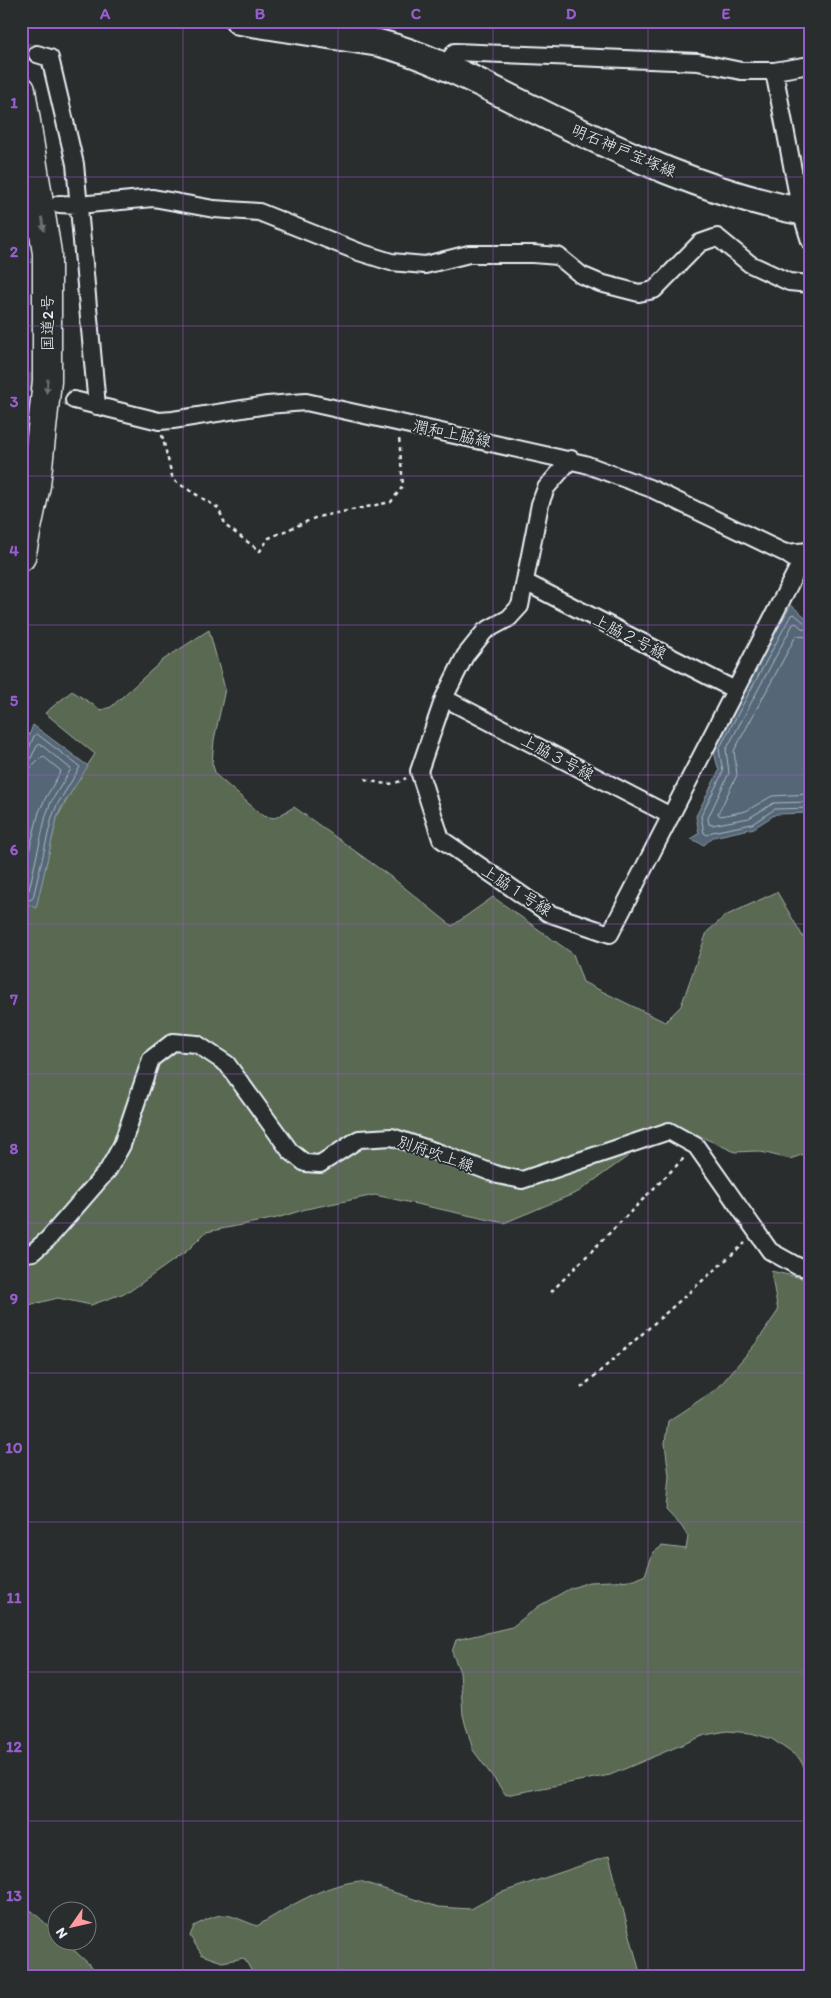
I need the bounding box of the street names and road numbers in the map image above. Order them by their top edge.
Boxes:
street label: 明石神戸宝塚線 [569,120,679,181]
street label: 国道2号 [38,295,57,351]
street label: 潤和上脇線 [411,416,493,451]
street label: 上脇２号線 [590,610,670,663]
street label: 上脇３号線 [518,730,598,785]
street label: 上脇１号線 [478,861,555,920]
street label: 別府吹上線 [395,1131,477,1175]

